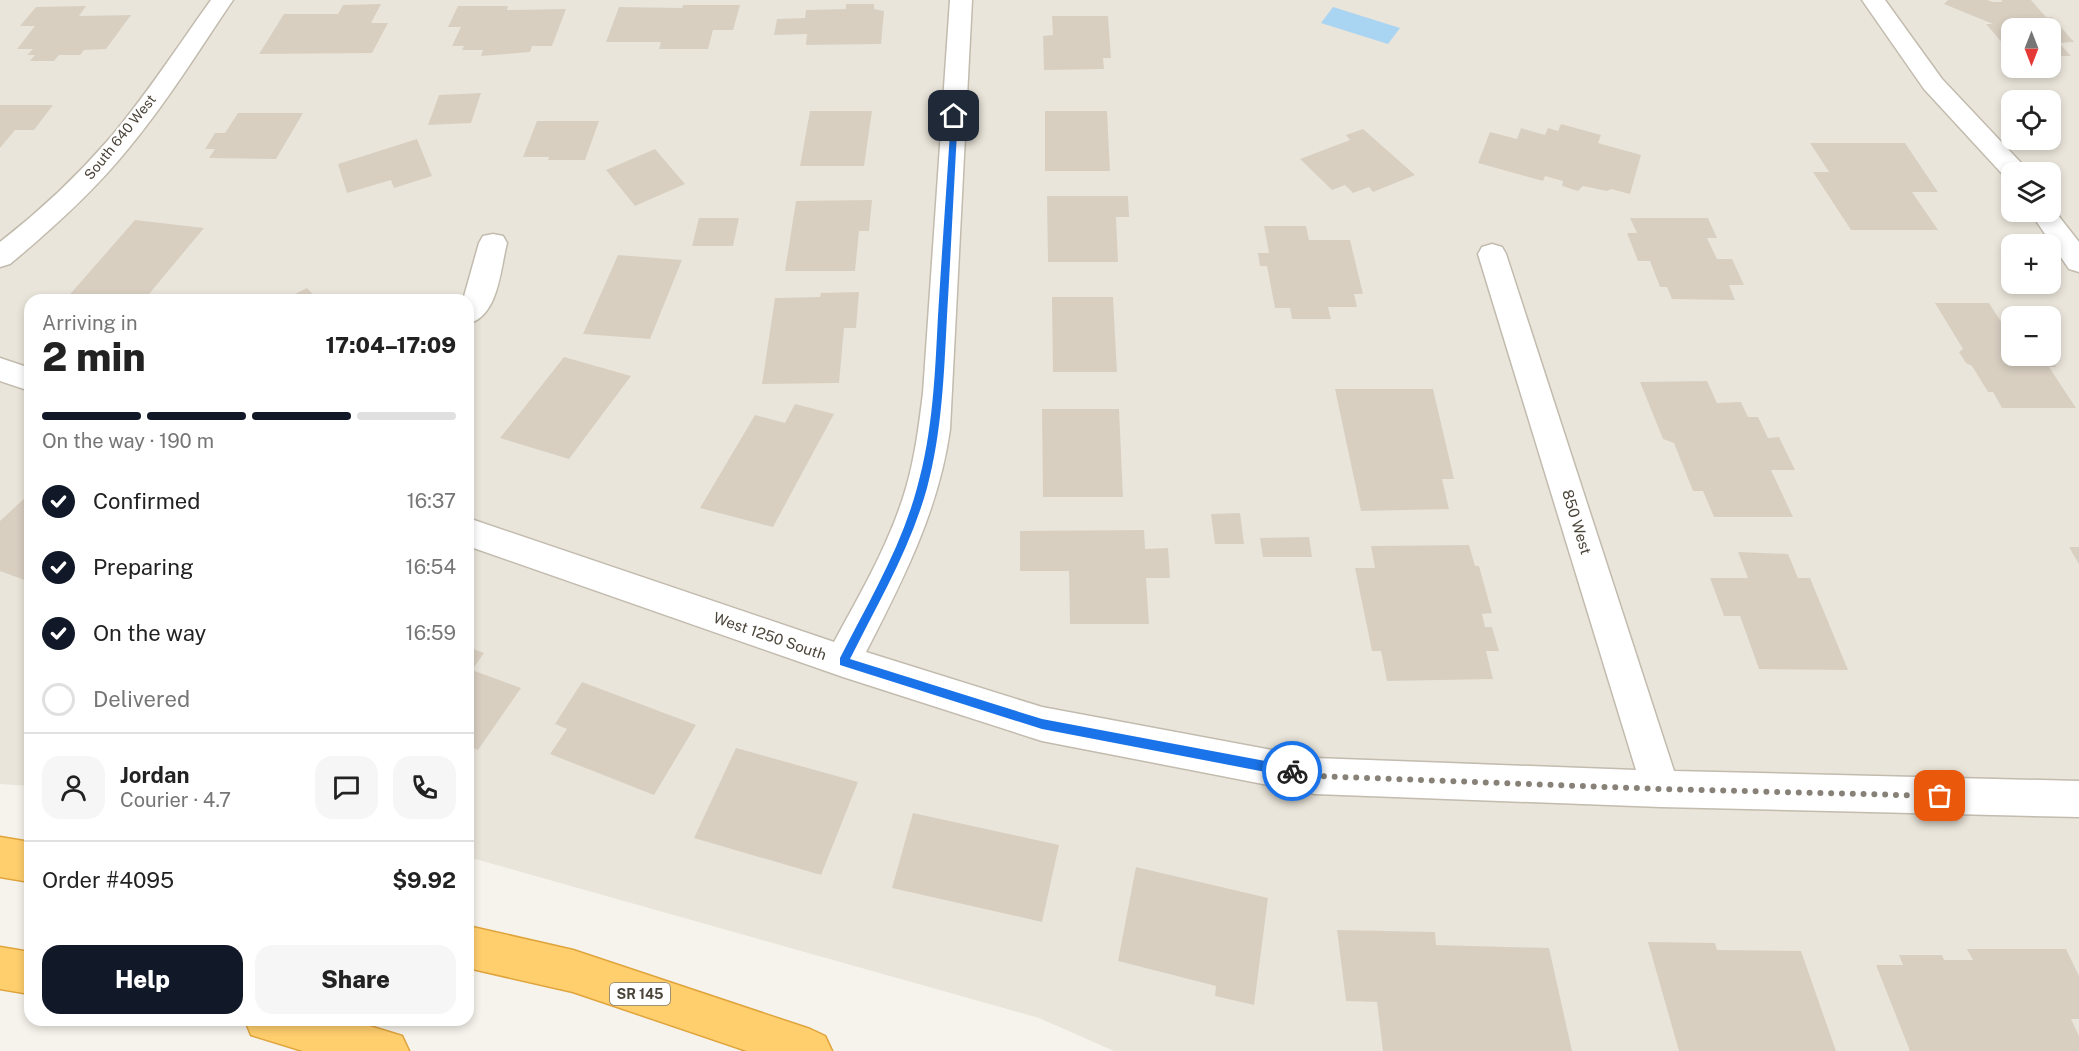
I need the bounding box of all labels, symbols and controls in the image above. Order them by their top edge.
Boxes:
north arrow [2001,18,2061,78]
map controls [2001,18,2061,366]
pin [928,90,979,141]
button: locate [2001,90,2061,150]
street label: South 640 West [81,91,159,183]
icon: home [937,99,970,132]
button: layers [2001,162,2061,222]
button: + [2001,234,2061,294]
button: − [2001,306,2061,366]
text: Arriving in [42,311,137,335]
text: 17:04–17:09 [325,332,456,358]
text: 2 min [42,334,146,380]
text: On the way · 190 m [42,429,214,453]
icon: check [42,485,75,518]
street label: 850 West [1559,487,1595,557]
text: Confirmed [93,488,200,514]
text: 16:37 [407,489,456,513]
icon: check [42,551,75,584]
text: Preparing [93,554,194,580]
text: 16:54 [406,555,456,579]
street label: West 1250 South [711,609,829,663]
icon: check [42,617,75,650]
text: On the way [93,620,206,646]
text: 16:59 [406,621,456,645]
text: Delivered [93,686,190,712]
courier [1262,741,1322,801]
icon: bike [1276,755,1309,788]
button: person [42,756,105,819]
button: chat [315,756,378,819]
button: phone [393,756,456,819]
text: Jordan [120,762,189,788]
pin [1914,770,1965,821]
icon: bag [1923,779,1956,812]
text: Courier · 4.7 [120,788,231,812]
text: Order #4095 [42,867,174,893]
text: $9.92 [392,867,456,893]
button: Help [42,945,243,1014]
button: Share [255,945,456,1014]
road number: SR 145 [610,983,670,1005]

